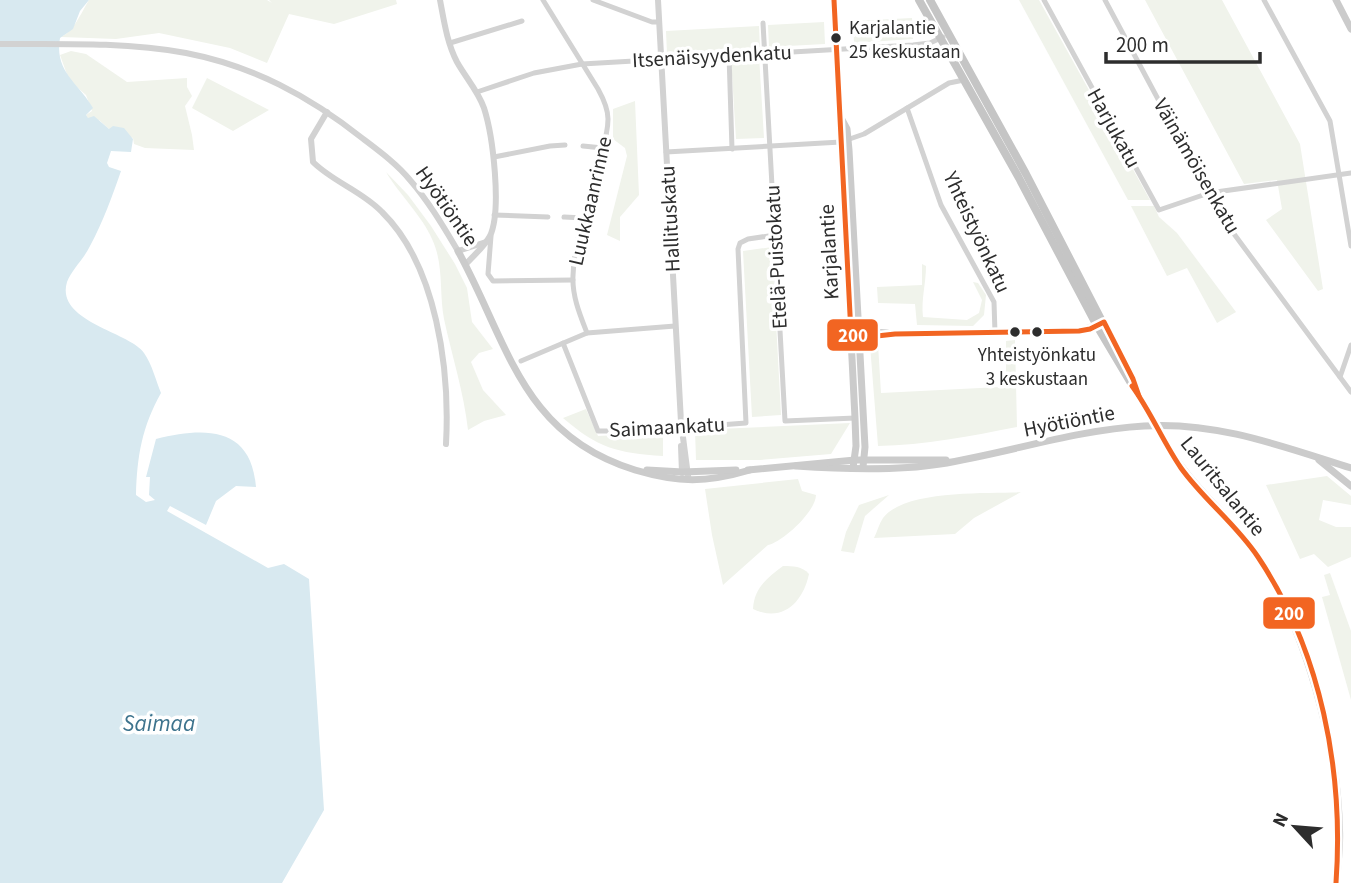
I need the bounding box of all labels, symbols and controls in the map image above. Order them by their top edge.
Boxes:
place label: Karjalantie 25 keskustaan [849,15,961,66]
scale bar [1106,21,1260,65]
text: 200 m [1116,30,1169,60]
marker: Karjalantie 25 keskustaan [829,31,843,45]
street label: Itsenäisyydenkatu [631,37,793,75]
street label: Harjukatu [1080,83,1148,173]
street label: Väinämöisenkatu [1146,93,1248,239]
street label: Luukkaanrinne [561,133,619,269]
street label: Hyötiöntie [408,160,486,252]
street label: Hallituskatu [652,165,688,273]
street label: Yhteistyönkatu [935,165,1018,298]
street label: Etelä-Puistokatu [757,184,795,330]
street label: Karjalantie [812,203,846,301]
line badge: 200 [826,318,879,352]
text: 200 [838,323,868,350]
unlabelled marker [1008,325,1022,339]
marker: Yhteistyönkatu 3 keskustaan [1030,325,1044,339]
place label: Yhteistyönkatu 3 keskustaan [977,342,1096,393]
street label: Hyötiöntie [1021,397,1117,445]
street label: Saimaankatu [608,409,726,445]
street label: Lauritsalantie [1173,430,1273,542]
line badge: 200 [1262,596,1316,630]
text: 200 [1274,601,1304,628]
water label: Saimaa [123,707,195,740]
north arrow [1260,792,1330,862]
text: N [1266,809,1296,832]

